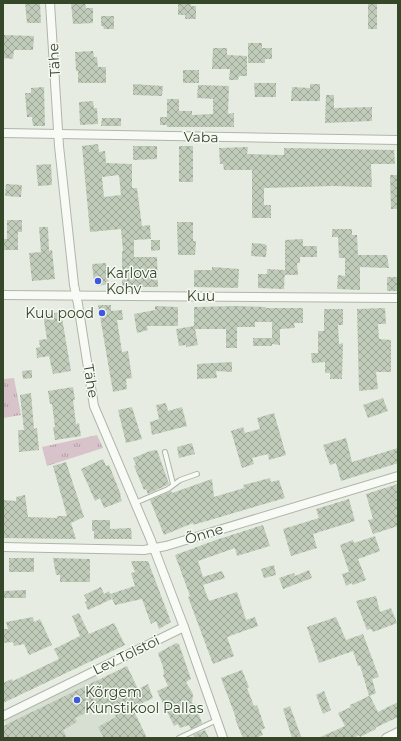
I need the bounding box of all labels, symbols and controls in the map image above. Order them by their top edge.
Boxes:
street label: Tähe [44,43,64,77]
street label: Vaba [183,128,219,146]
place label: Karlova Kohv [106,264,157,298]
marker: Karlova Kohv [93,276,103,286]
street label: Kuu [187,287,215,305]
place label: Kuu pood [25,304,94,322]
marker: Kuu pood [97,308,107,318]
street label: Tähe [79,363,103,399]
street label: Õnne [183,520,225,548]
street label: Lev Tolstoi [90,631,162,679]
place label: Kõrgem Kunstikool Pallas [85,683,204,717]
marker: Kõrgem Kunstikool Pallas [72,695,82,705]

